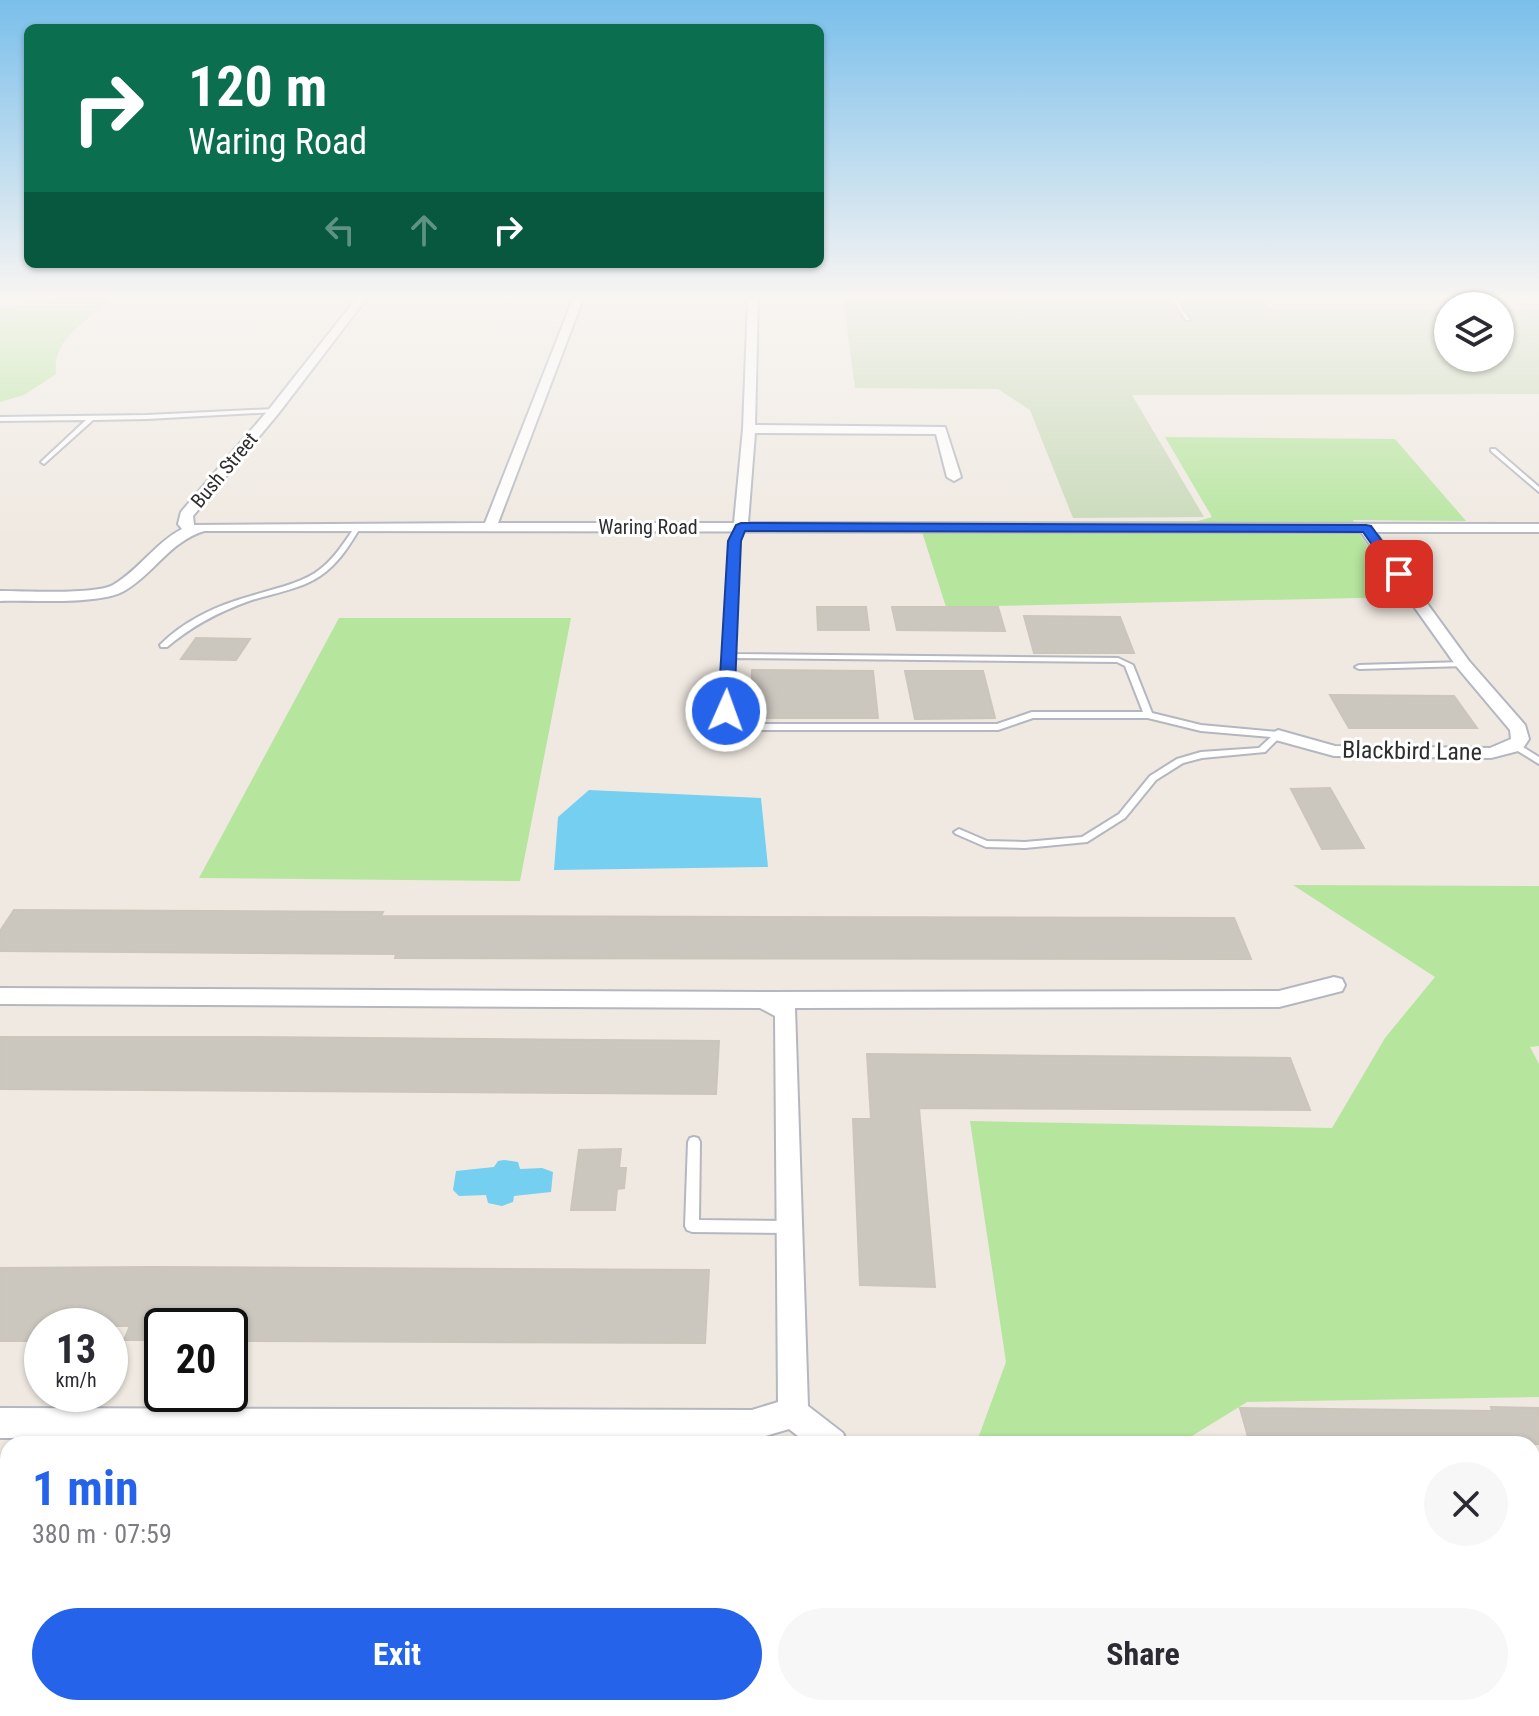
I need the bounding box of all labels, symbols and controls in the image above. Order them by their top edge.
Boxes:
text: 120 m [188,54,327,120]
icon: right [56,56,160,160]
text: Waring Road [188,121,367,163]
icon: left [318,208,362,252]
icon: ahead [402,208,446,252]
icon: right [486,208,530,252]
map controls [1434,292,1514,372]
button: layers [1434,292,1514,372]
street label: Bush Street [186,427,262,513]
street label: Waring Road [598,515,698,539]
pin [1365,540,1433,608]
icon: arrive [1377,552,1421,596]
position arrow [684,669,768,753]
street label: Blackbird Lane [1342,736,1482,766]
speed limit sign: 20 [144,1308,248,1412]
text: 13 [56,1326,96,1373]
text: km/h [55,1368,97,1392]
text: 1 min [32,1460,139,1517]
button: close [1424,1462,1508,1546]
text: 380 m · 07:59 [32,1519,172,1549]
button: Exit [32,1608,762,1700]
button: Share [778,1608,1508,1700]

